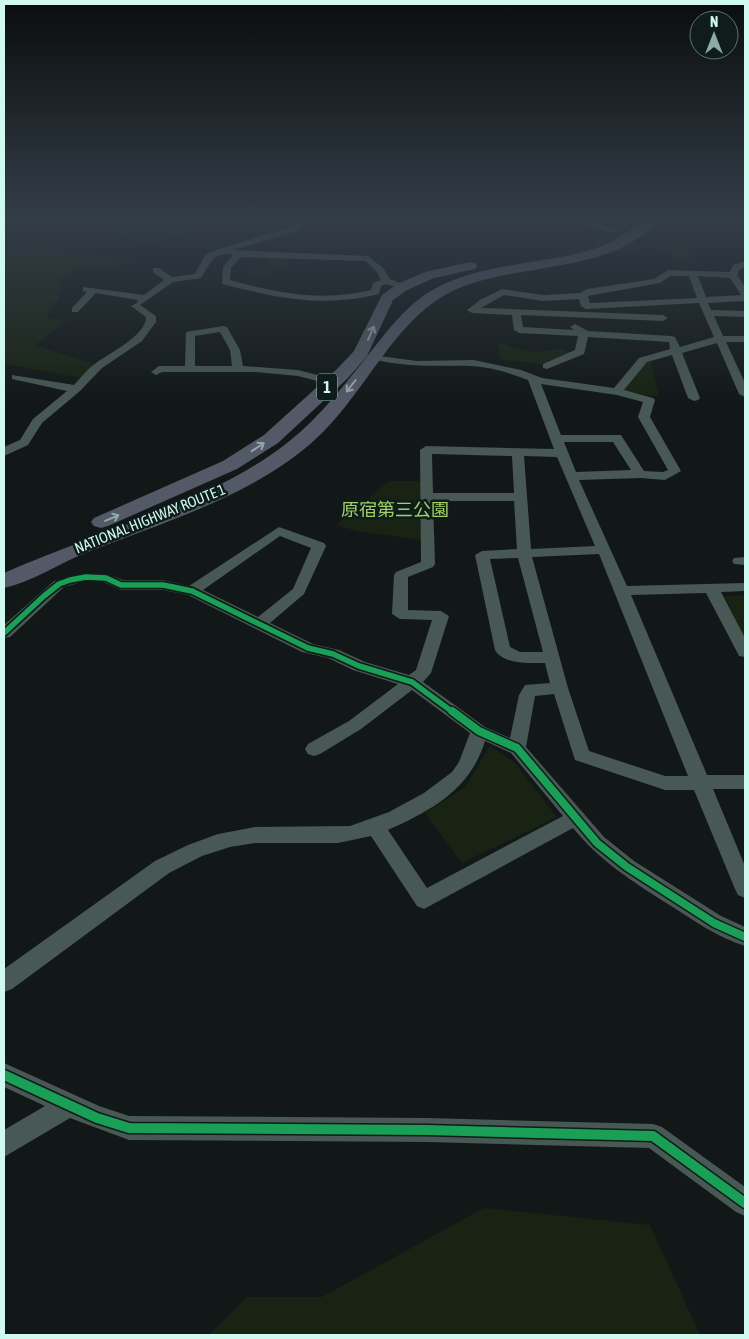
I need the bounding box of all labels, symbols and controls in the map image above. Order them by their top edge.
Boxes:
north arrow [689,10,739,60]
text: N [710,14,718,30]
one-way arrow [366,326,376,341]
road number: 1 [317,374,337,401]
one-way arrow [345,379,356,392]
one-way arrow [250,442,264,452]
street label: NATIONAL HIGHWAY ROUTE 1 [72,481,228,557]
park label: 原宿第三公園 [341,499,449,520]
one-way arrow [104,512,119,522]

